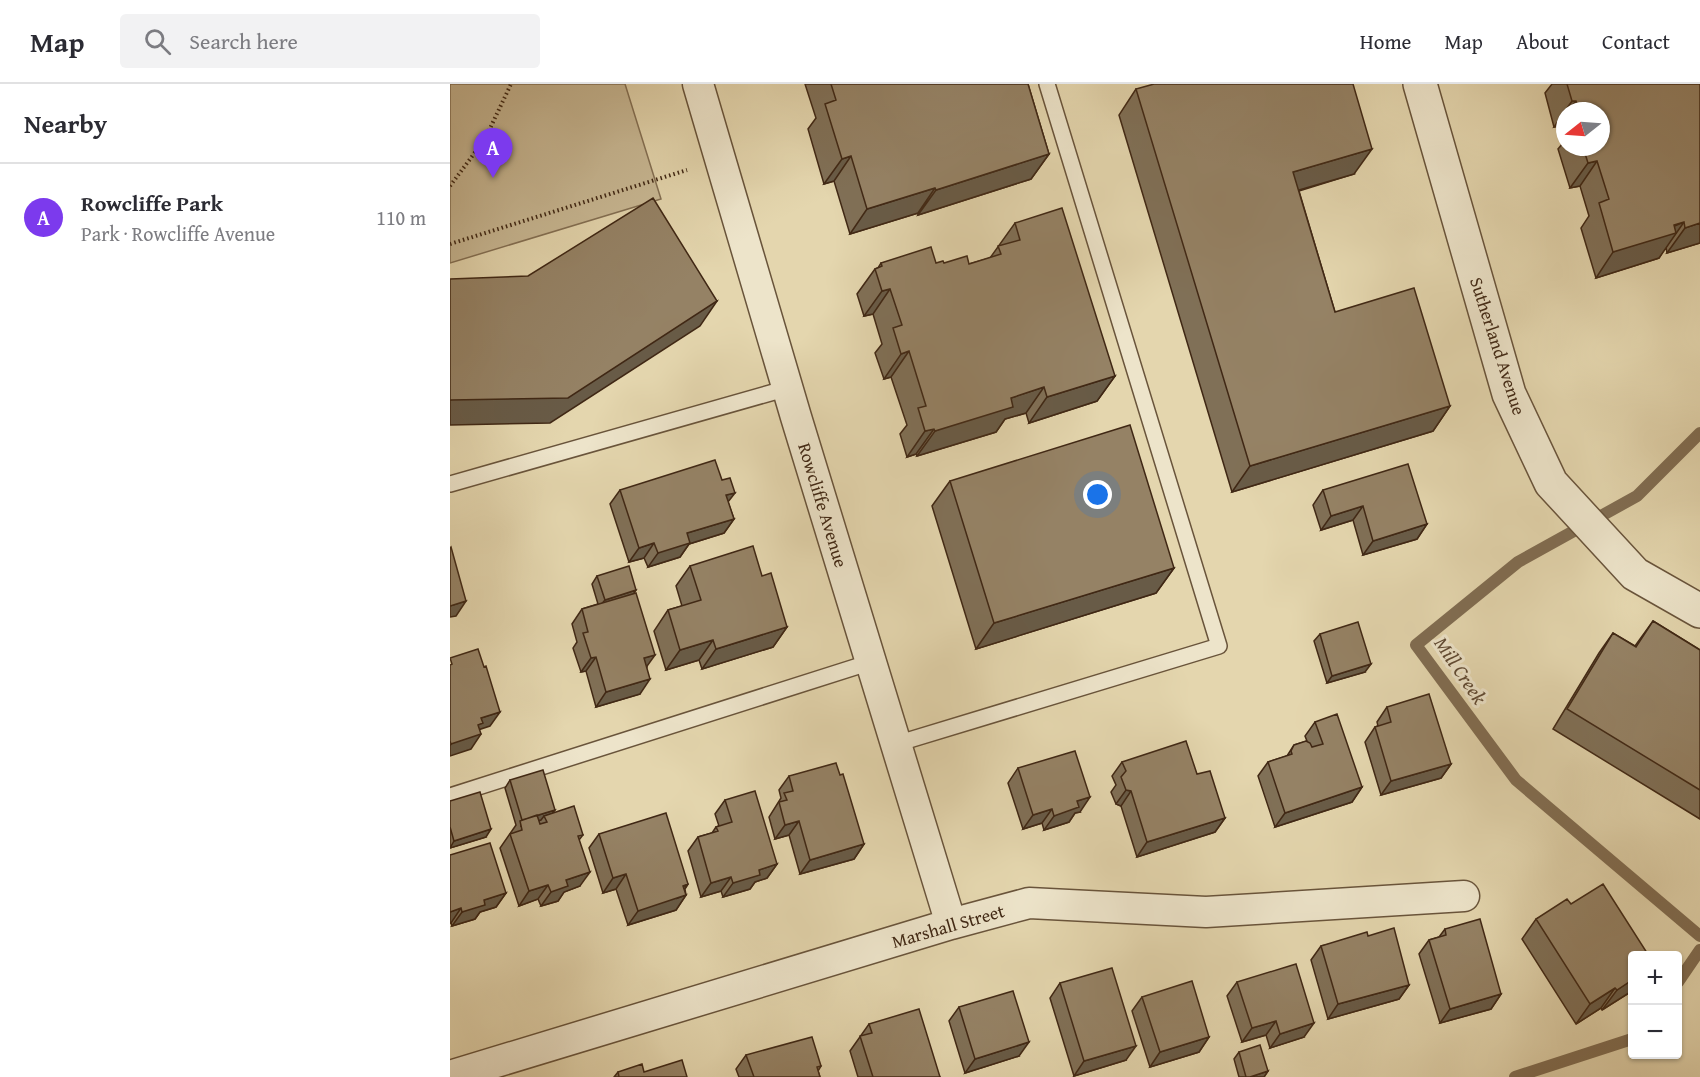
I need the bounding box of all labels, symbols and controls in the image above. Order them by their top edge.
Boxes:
search box [120,14,540,68]
text: Map [30,21,84,62]
icon: search [141,25,174,58]
text: Search here [189,25,298,57]
text: Home [1360,26,1411,57]
text: Map [1444,26,1483,57]
text: About [1516,26,1569,57]
text: Contact [1602,26,1670,57]
north arrow [1556,102,1610,156]
text: Nearby [24,104,107,143]
pin: A [474,128,513,178]
text: Rowcliffe Park [81,187,223,219]
text: A [37,203,50,232]
text: 110 m [376,203,426,232]
text: Park · Rowcliffe Avenue [81,219,275,248]
street label: Sutherland Avenue [1463,274,1533,418]
street label: Rowcliffe Avenue [791,439,855,571]
your location [1083,480,1112,509]
water label: Mill Creek [1428,630,1495,710]
street label: Marshall Street [888,897,1008,955]
map controls [1628,951,1682,1059]
button: + [1628,951,1682,1005]
button: − [1628,1005,1682,1059]

